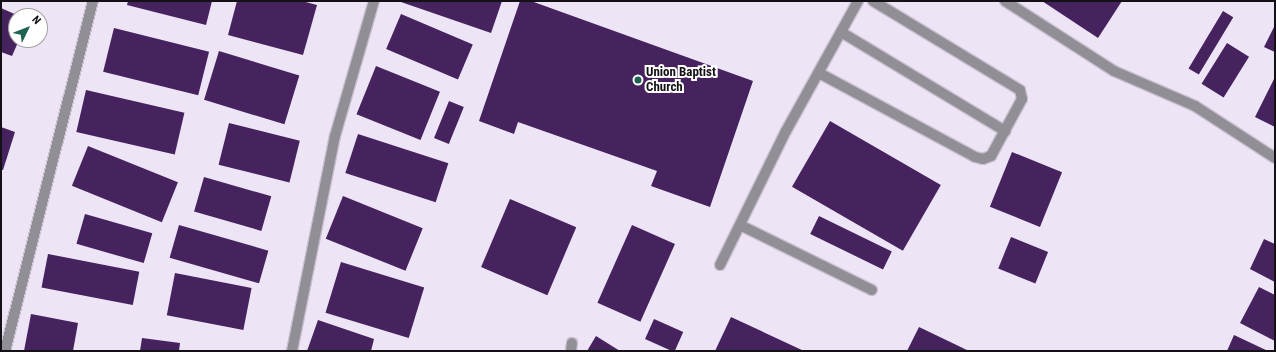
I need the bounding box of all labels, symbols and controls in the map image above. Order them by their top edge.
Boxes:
north arrow [8,8,48,48]
text: N [29,13,43,27]
place label: Union Baptist Church [646,65,716,96]
marker: Union Baptist Church [633,75,643,85]

